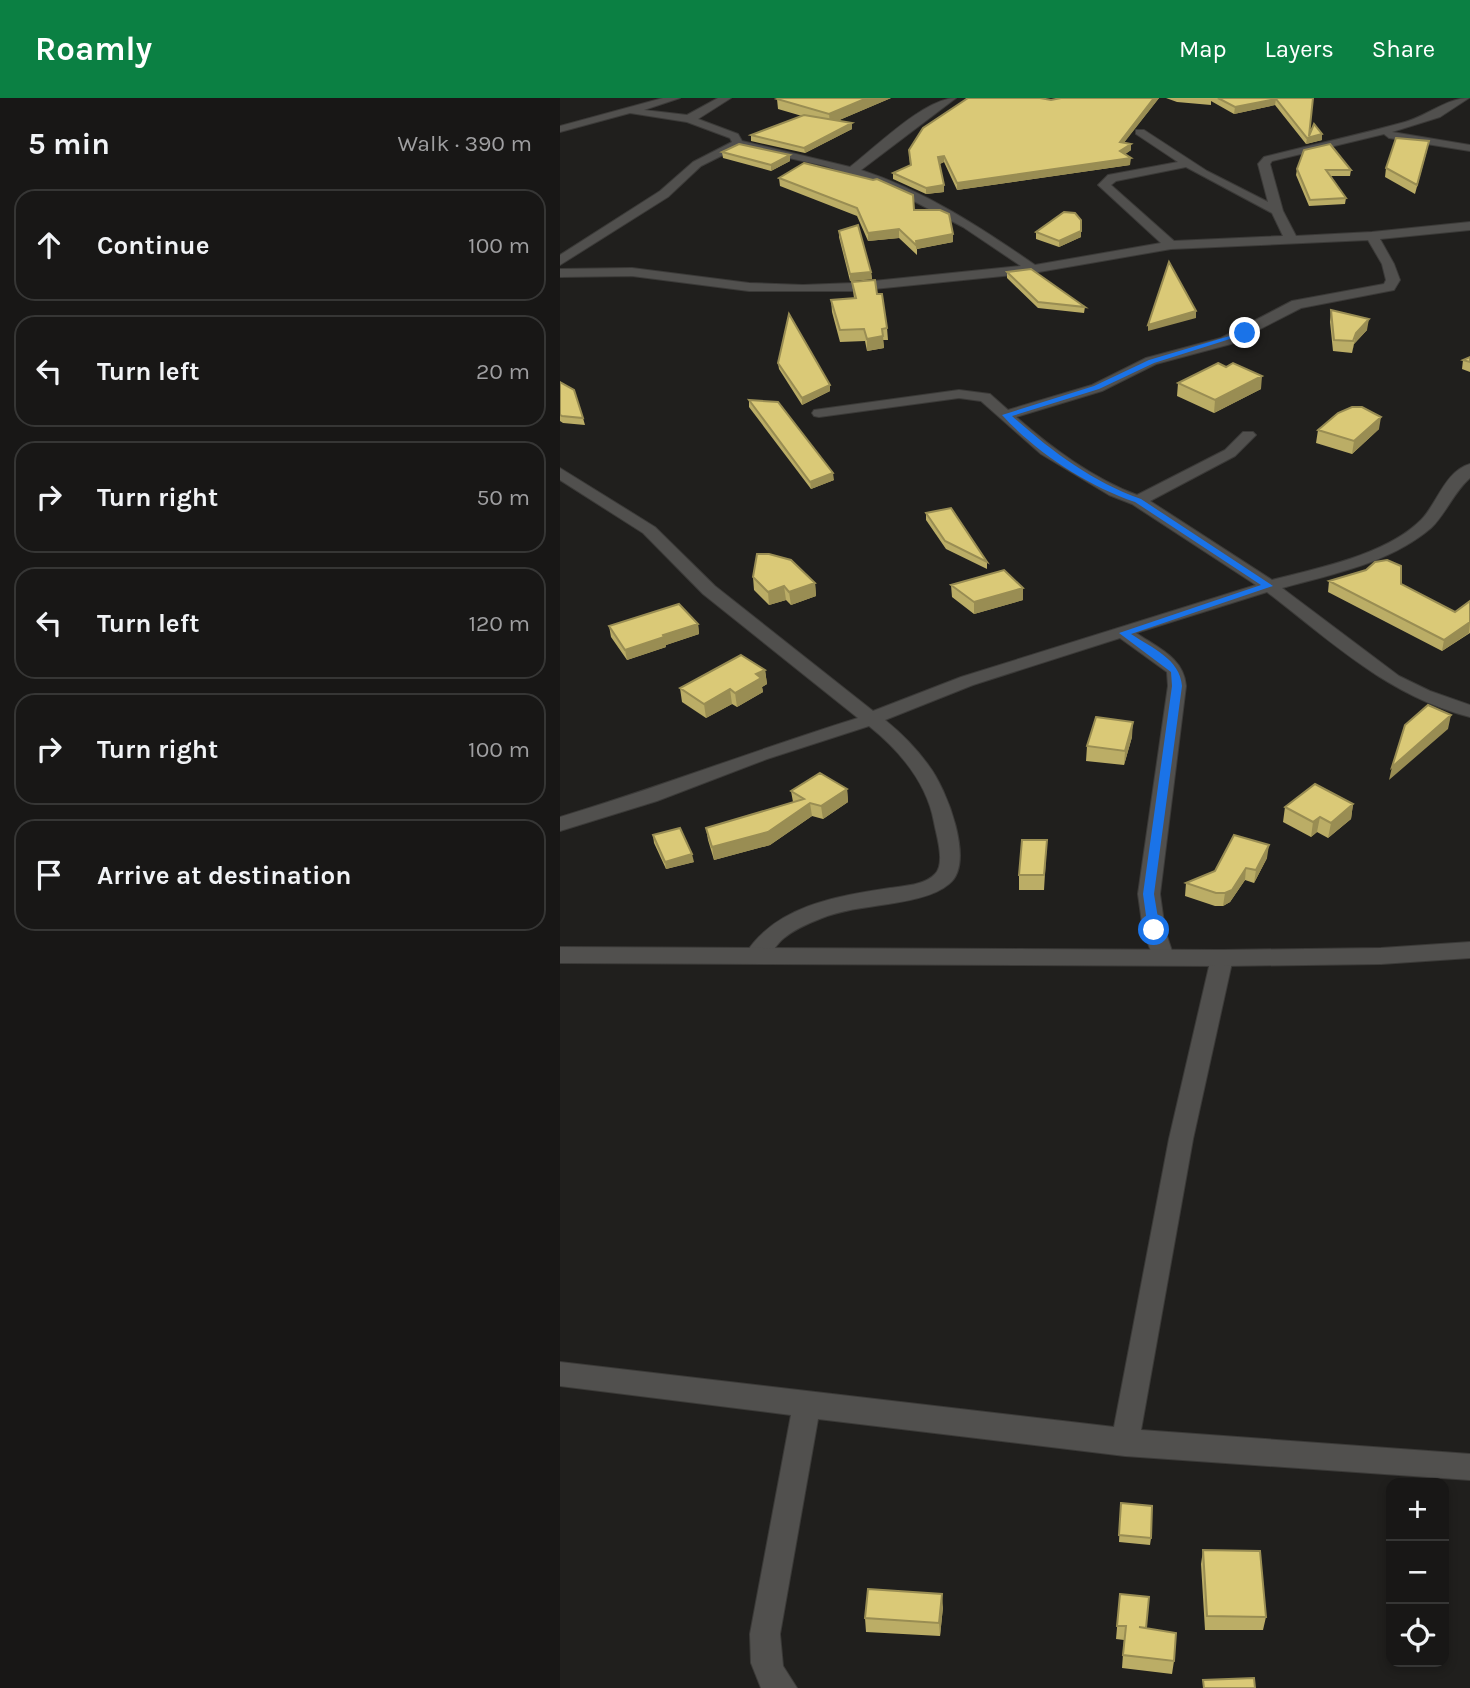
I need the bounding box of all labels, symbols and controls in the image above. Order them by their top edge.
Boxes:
text: Roamly [35,30,152,68]
text: Map [1179,35,1227,63]
text: Layers [1265,35,1334,63]
text: Share [1372,35,1435,63]
text: 5 min [28,126,110,162]
text: Walk · 390 m [398,130,532,157]
icon: ahead [30,226,68,264]
text: Continue [97,230,209,261]
text: 100 m [468,232,530,259]
route end [1229,317,1260,348]
icon: left [30,352,68,390]
text: Turn left [97,356,199,387]
text: 20 m [476,358,530,385]
icon: right [30,478,68,516]
text: Turn right [97,482,218,513]
text: 50 m [476,484,530,511]
icon: left [30,604,68,642]
text: Turn left [97,608,199,639]
text: 120 m [468,610,530,637]
icon: right [30,730,68,768]
text: Turn right [97,734,218,765]
text: 100 m [468,736,530,763]
icon: arrive [30,856,68,894]
text: Arrive at destination [97,860,351,891]
route start [1138,914,1169,945]
map controls [1386,1478,1449,1667]
button: + [1386,1478,1449,1541]
button: − [1386,1541,1449,1604]
button: locate [1386,1604,1449,1667]

